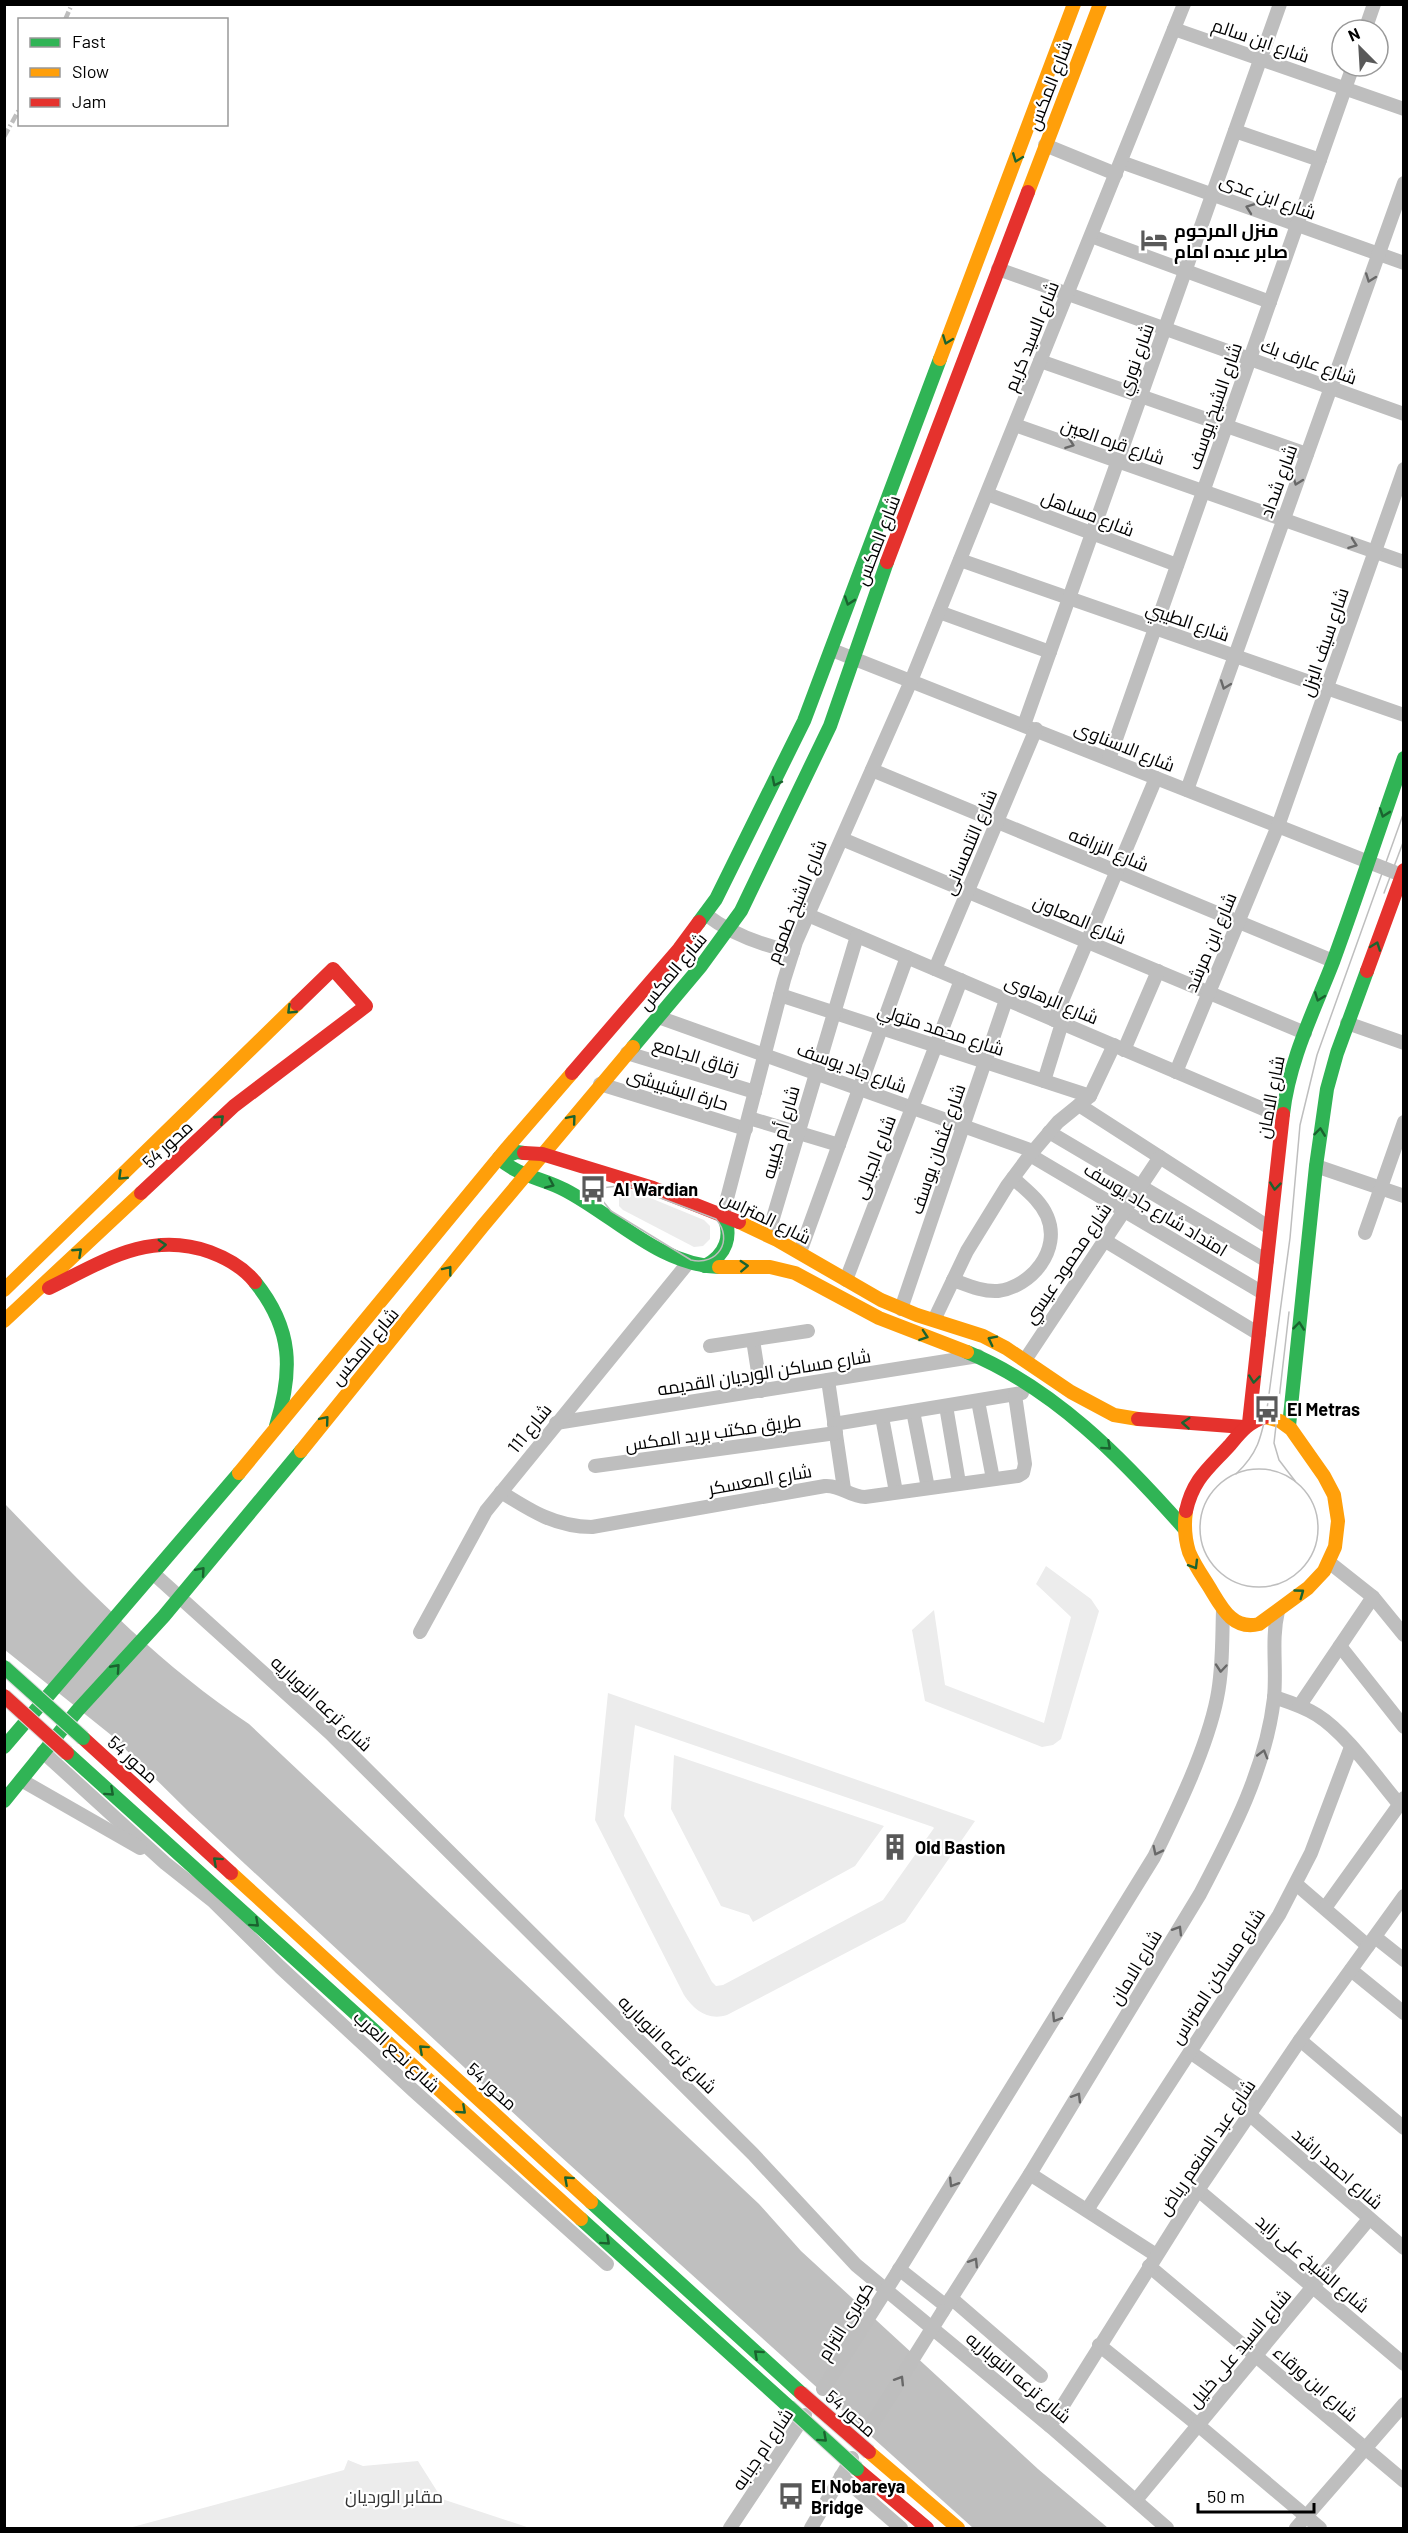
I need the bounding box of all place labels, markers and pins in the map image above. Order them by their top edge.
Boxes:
place label: منزل المرحوم صابر عبده امام [1174,219,1288,264]
hotel icon: منزل المرحوم صابر عبده امام [1139,225,1169,255]
bus stop icon: Al Wardian [578,1174,608,1204]
place label: Al Wardian [613,1178,698,1200]
bus stop icon: El Metras [1252,1394,1282,1424]
place label: El Metras [1287,1398,1360,1420]
building icon: Old Bastion [880,1832,910,1862]
place label: Old Bastion [915,1836,1005,1858]
place label: El Nobareya Bridge [811,2475,905,2518]
bus stop icon: El Nobareya Bridge [776,2481,806,2511]

